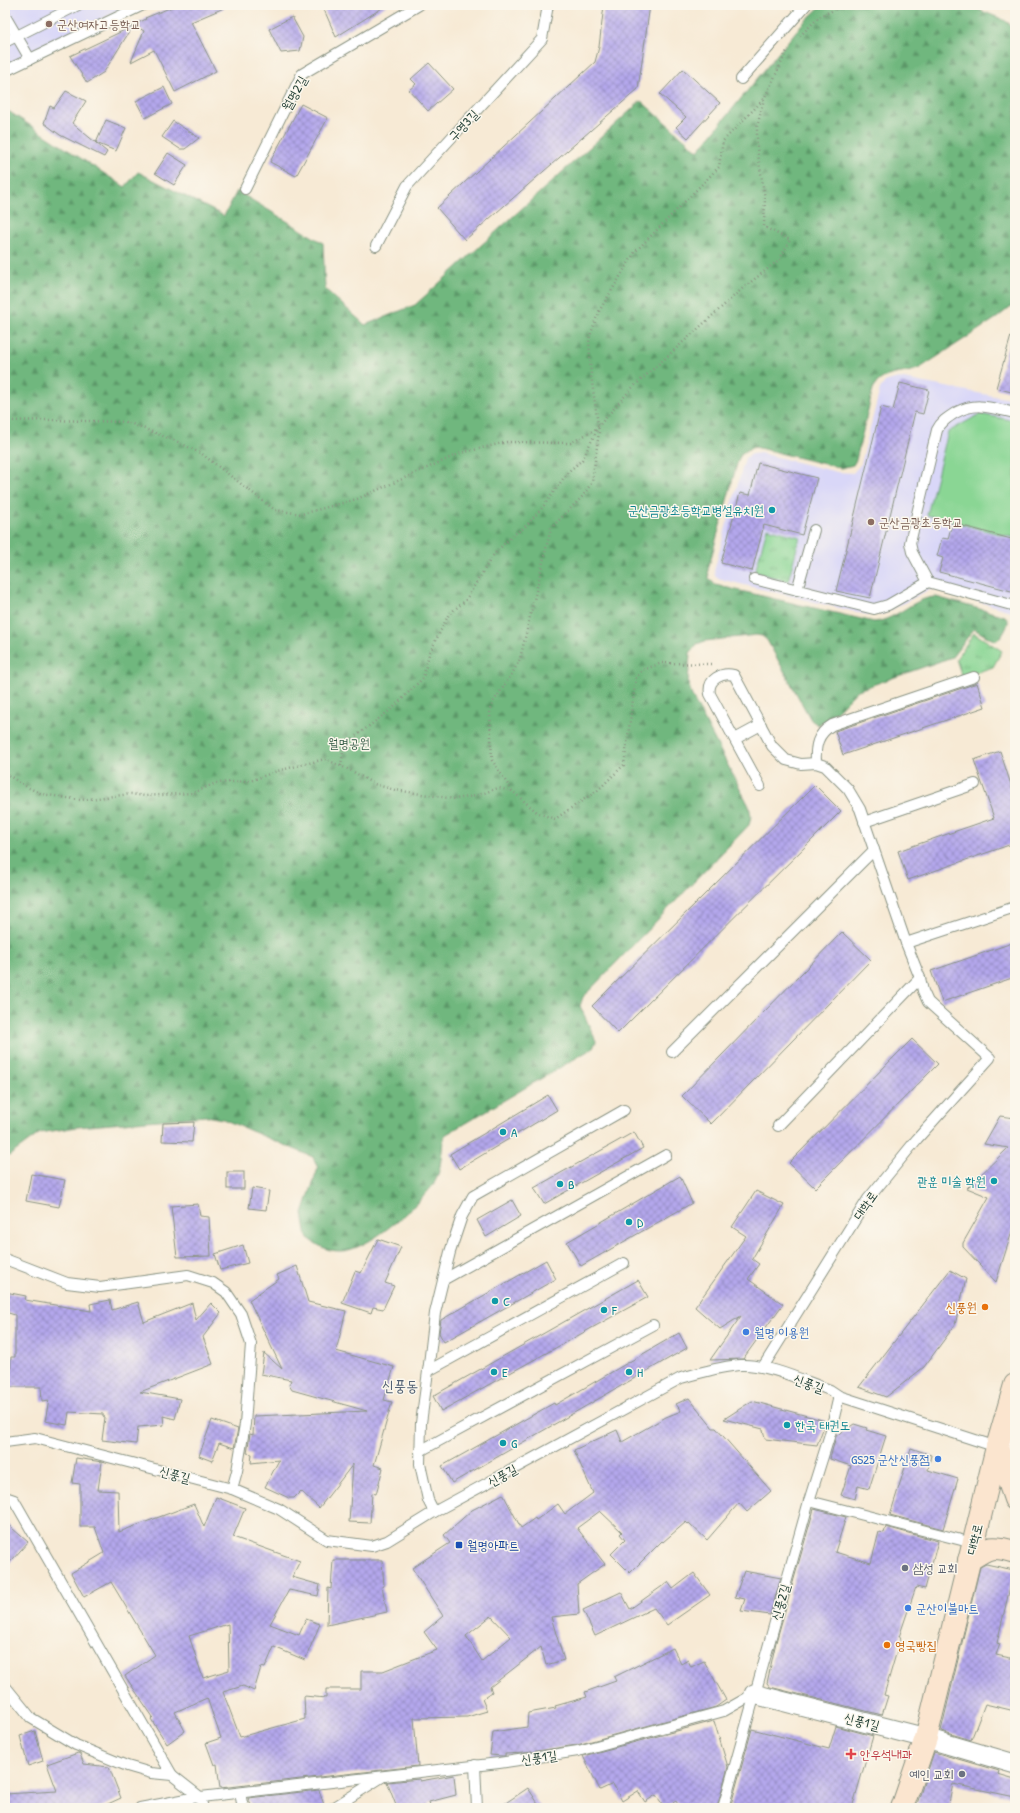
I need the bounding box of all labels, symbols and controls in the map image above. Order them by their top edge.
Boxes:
place label: 군산여자고등학교 [57,15,141,33]
marker: 군산여자고등학교 [44,19,54,29]
street label: 월명2길 [277,72,311,114]
street label: 구영3길 [444,105,482,145]
place label: 군산금광초등학교병설유치원 [628,501,764,519]
marker: 군산금광초등학교병설유치원 [767,505,777,515]
place label: 군산금광초등학교 [879,513,963,531]
marker: 군산금광초등학교 [866,517,876,527]
park label: 월명공원 [328,734,370,752]
place label: A [511,1123,518,1141]
marker: A [498,1127,508,1137]
place label: 관훈 미술 학원 [917,1172,986,1190]
place label: B [568,1175,575,1193]
marker: 관훈 미술 학원 [989,1176,999,1186]
marker: B [555,1179,565,1189]
street label: 대학로 [849,1187,881,1223]
place label: D [637,1213,644,1231]
marker: D [624,1217,634,1227]
place label: C [503,1292,510,1310]
marker: C [490,1296,500,1306]
place label: 신풍원 [946,1298,977,1316]
place label: F [611,1301,618,1319]
marker: 신풍원 [980,1302,990,1312]
marker: F [599,1305,609,1315]
place label: 월명 이용원 [754,1323,809,1341]
marker: 월명 이용원 [741,1327,751,1337]
place label: E [502,1363,508,1381]
place label: H [637,1363,643,1381]
marker: E [489,1367,499,1377]
marker: H [624,1367,634,1377]
street label: 신풍길 [791,1369,827,1397]
district label: 신풍동 [382,1375,418,1396]
place label: 한국 태권도 [795,1416,850,1434]
marker: 한국 태권도 [782,1420,792,1430]
place label: G [511,1434,518,1452]
marker: G [498,1438,508,1448]
place label: GS25 군산신풍점 [851,1450,930,1468]
marker: GS25 군산신풍점 [933,1454,943,1464]
street label: 신풍길 [484,1460,520,1490]
street label: 신풍길 [158,1461,192,1487]
street label: 대학로 [961,1522,987,1556]
place label: 월명아파트 [467,1536,519,1554]
marker: 월명아파트 [454,1540,464,1550]
place label: 삼성 교회 [913,1559,958,1577]
marker: 삼성 교회 [900,1563,910,1573]
street label: 신풍2길 [766,1582,794,1622]
place label: 군산이불마트 [916,1599,979,1617]
marker: 군산이불마트 [903,1603,913,1613]
place label: 영국빵집 [895,1636,937,1654]
marker: 영국빵집 [882,1640,892,1650]
street label: 신풍1길 [842,1708,882,1734]
place label: 안우석내과 [860,1745,912,1763]
street label: 신풍1길 [520,1746,558,1768]
marker: 안우석내과 [845,1748,857,1760]
place label: 예인 교회 [909,1765,954,1783]
marker: 예인 교회 [957,1769,967,1779]

